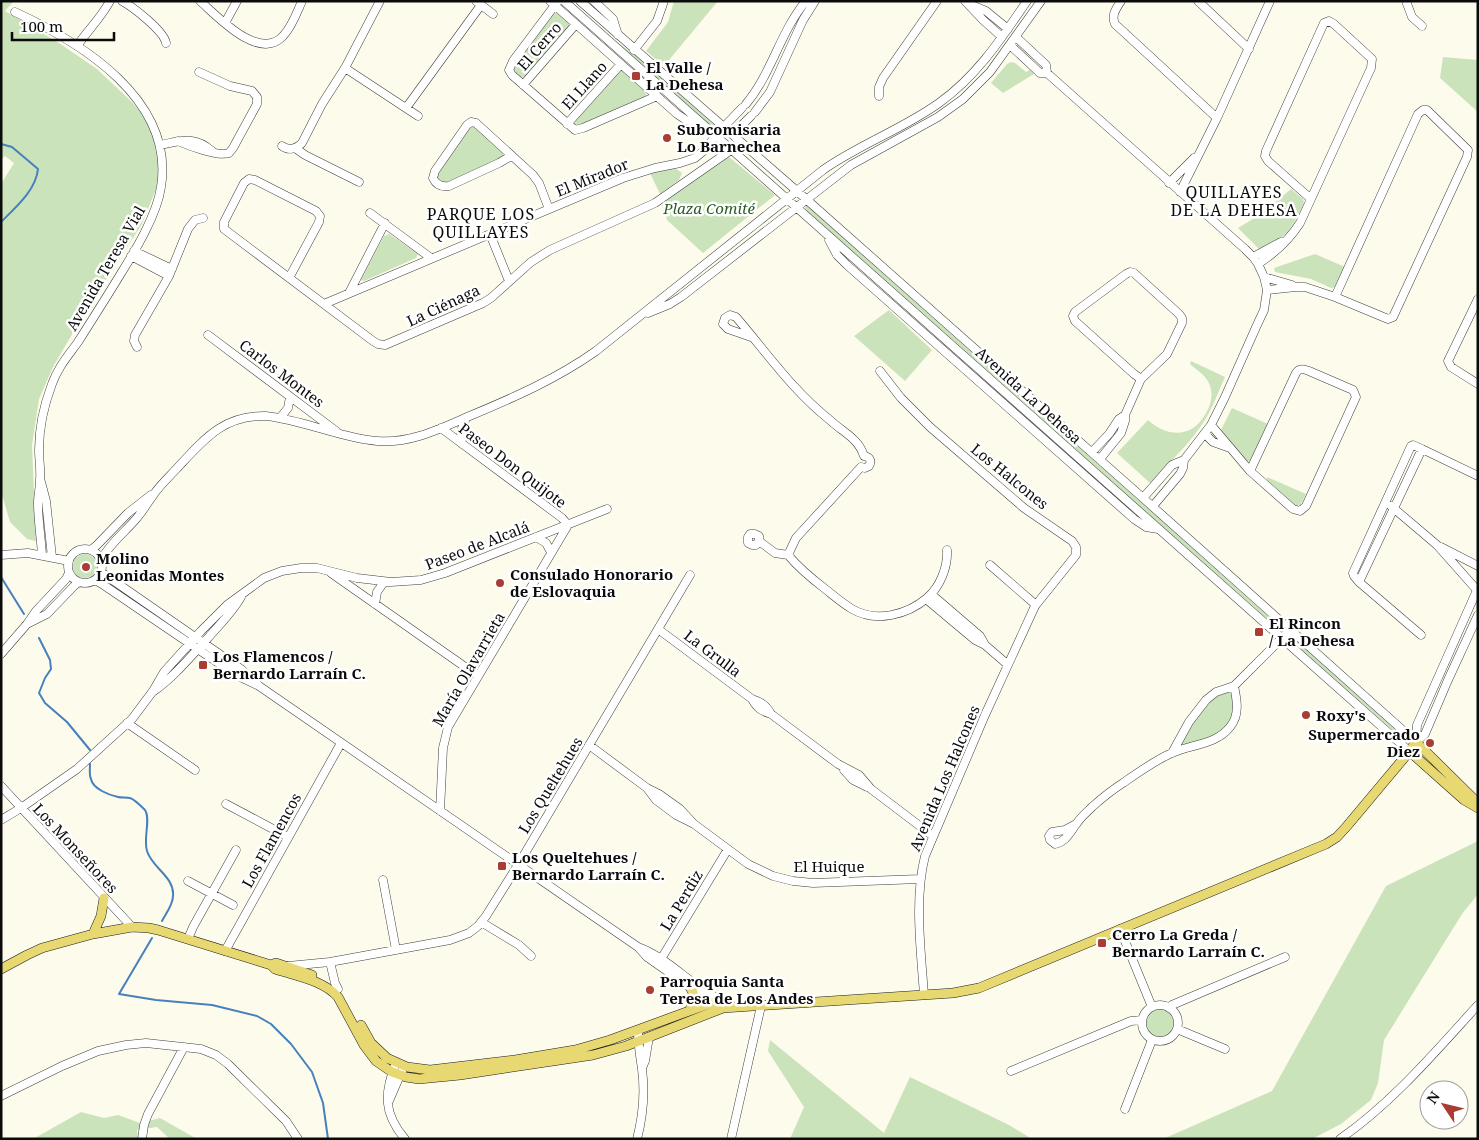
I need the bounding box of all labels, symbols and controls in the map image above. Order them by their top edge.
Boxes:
scale bar [12,10,115,42]
text: 100 m [20,16,63,36]
street label: El Cerro [512,18,566,74]
street label: El Llano [557,57,611,113]
place label: El Valle / La Dehesa [646,57,724,94]
marker: El Valle / La Dehesa [630,70,642,82]
place label: Subcomisaria Lo Barnechea [677,119,781,156]
marker: Subcomisaria Lo Barnechea [661,132,673,144]
street label: El Mirador [553,153,631,201]
district label: QUILLAYES DE LA DEHESA [1170,181,1298,221]
park label: Plaza Comité [662,198,755,218]
street label: Avenida Teresa Vial [61,202,149,334]
district label: PARQUE LOS QUILLAYES [427,203,535,243]
street label: La Ciénaga [403,279,483,331]
street label: Carlos Montes [236,335,329,412]
street label: Avenida La Dehesa [972,342,1086,448]
street label: Paseo Don Quijote [455,418,571,512]
street label: Los Halcones [967,439,1053,514]
street label: Paseo de Alcalá [422,516,532,574]
place label: Molino Leonidas Montes [96,548,224,585]
marker: Molino Leonidas Montes [80,561,92,573]
place label: Consulado Honorario de Eslovaquia [510,564,673,601]
marker: Consulado Honorario de Eslovaquia [494,577,506,589]
street label: María Olavarrieta [427,608,509,730]
place label: El Rincon / La Dehesa [1269,613,1355,650]
street label: La Grulla [680,625,746,681]
marker: El Rincon / La Dehesa [1253,626,1265,638]
place label: Los Flamencos / Bernardo Larraín C. [213,646,366,683]
marker: Los Flamencos / Bernardo Larraín C. [197,659,209,671]
street label: Avenida Los Halcones [904,702,984,854]
place label: Roxy's [1316,705,1366,725]
marker: Roxy's [1300,709,1312,721]
place label: Supermercado Diez [1308,724,1420,761]
street label: Los Queltehues [513,733,587,837]
marker: Supermercado Diez [1424,737,1436,749]
street label: Los Flamencos [237,789,305,891]
street label: Los Monseñores [29,799,123,897]
place label: Los Queltehues / Bernardo Larraín C. [512,847,665,884]
street label: El Huique [794,856,864,876]
marker: Los Queltehues / Bernardo Larraín C. [496,860,508,872]
street label: La Perdiz [655,866,707,934]
place label: Cerro La Greda / Bernardo Larraín C. [1112,924,1265,961]
marker: Cerro La Greda / Bernardo Larraín C. [1096,937,1108,949]
place label: Parroquia Santa Teresa de Los Andes [660,971,814,1008]
marker: Parroquia Santa Teresa de Los Andes [644,984,656,996]
north arrow [1419,1080,1469,1130]
text: N [1422,1087,1444,1107]

